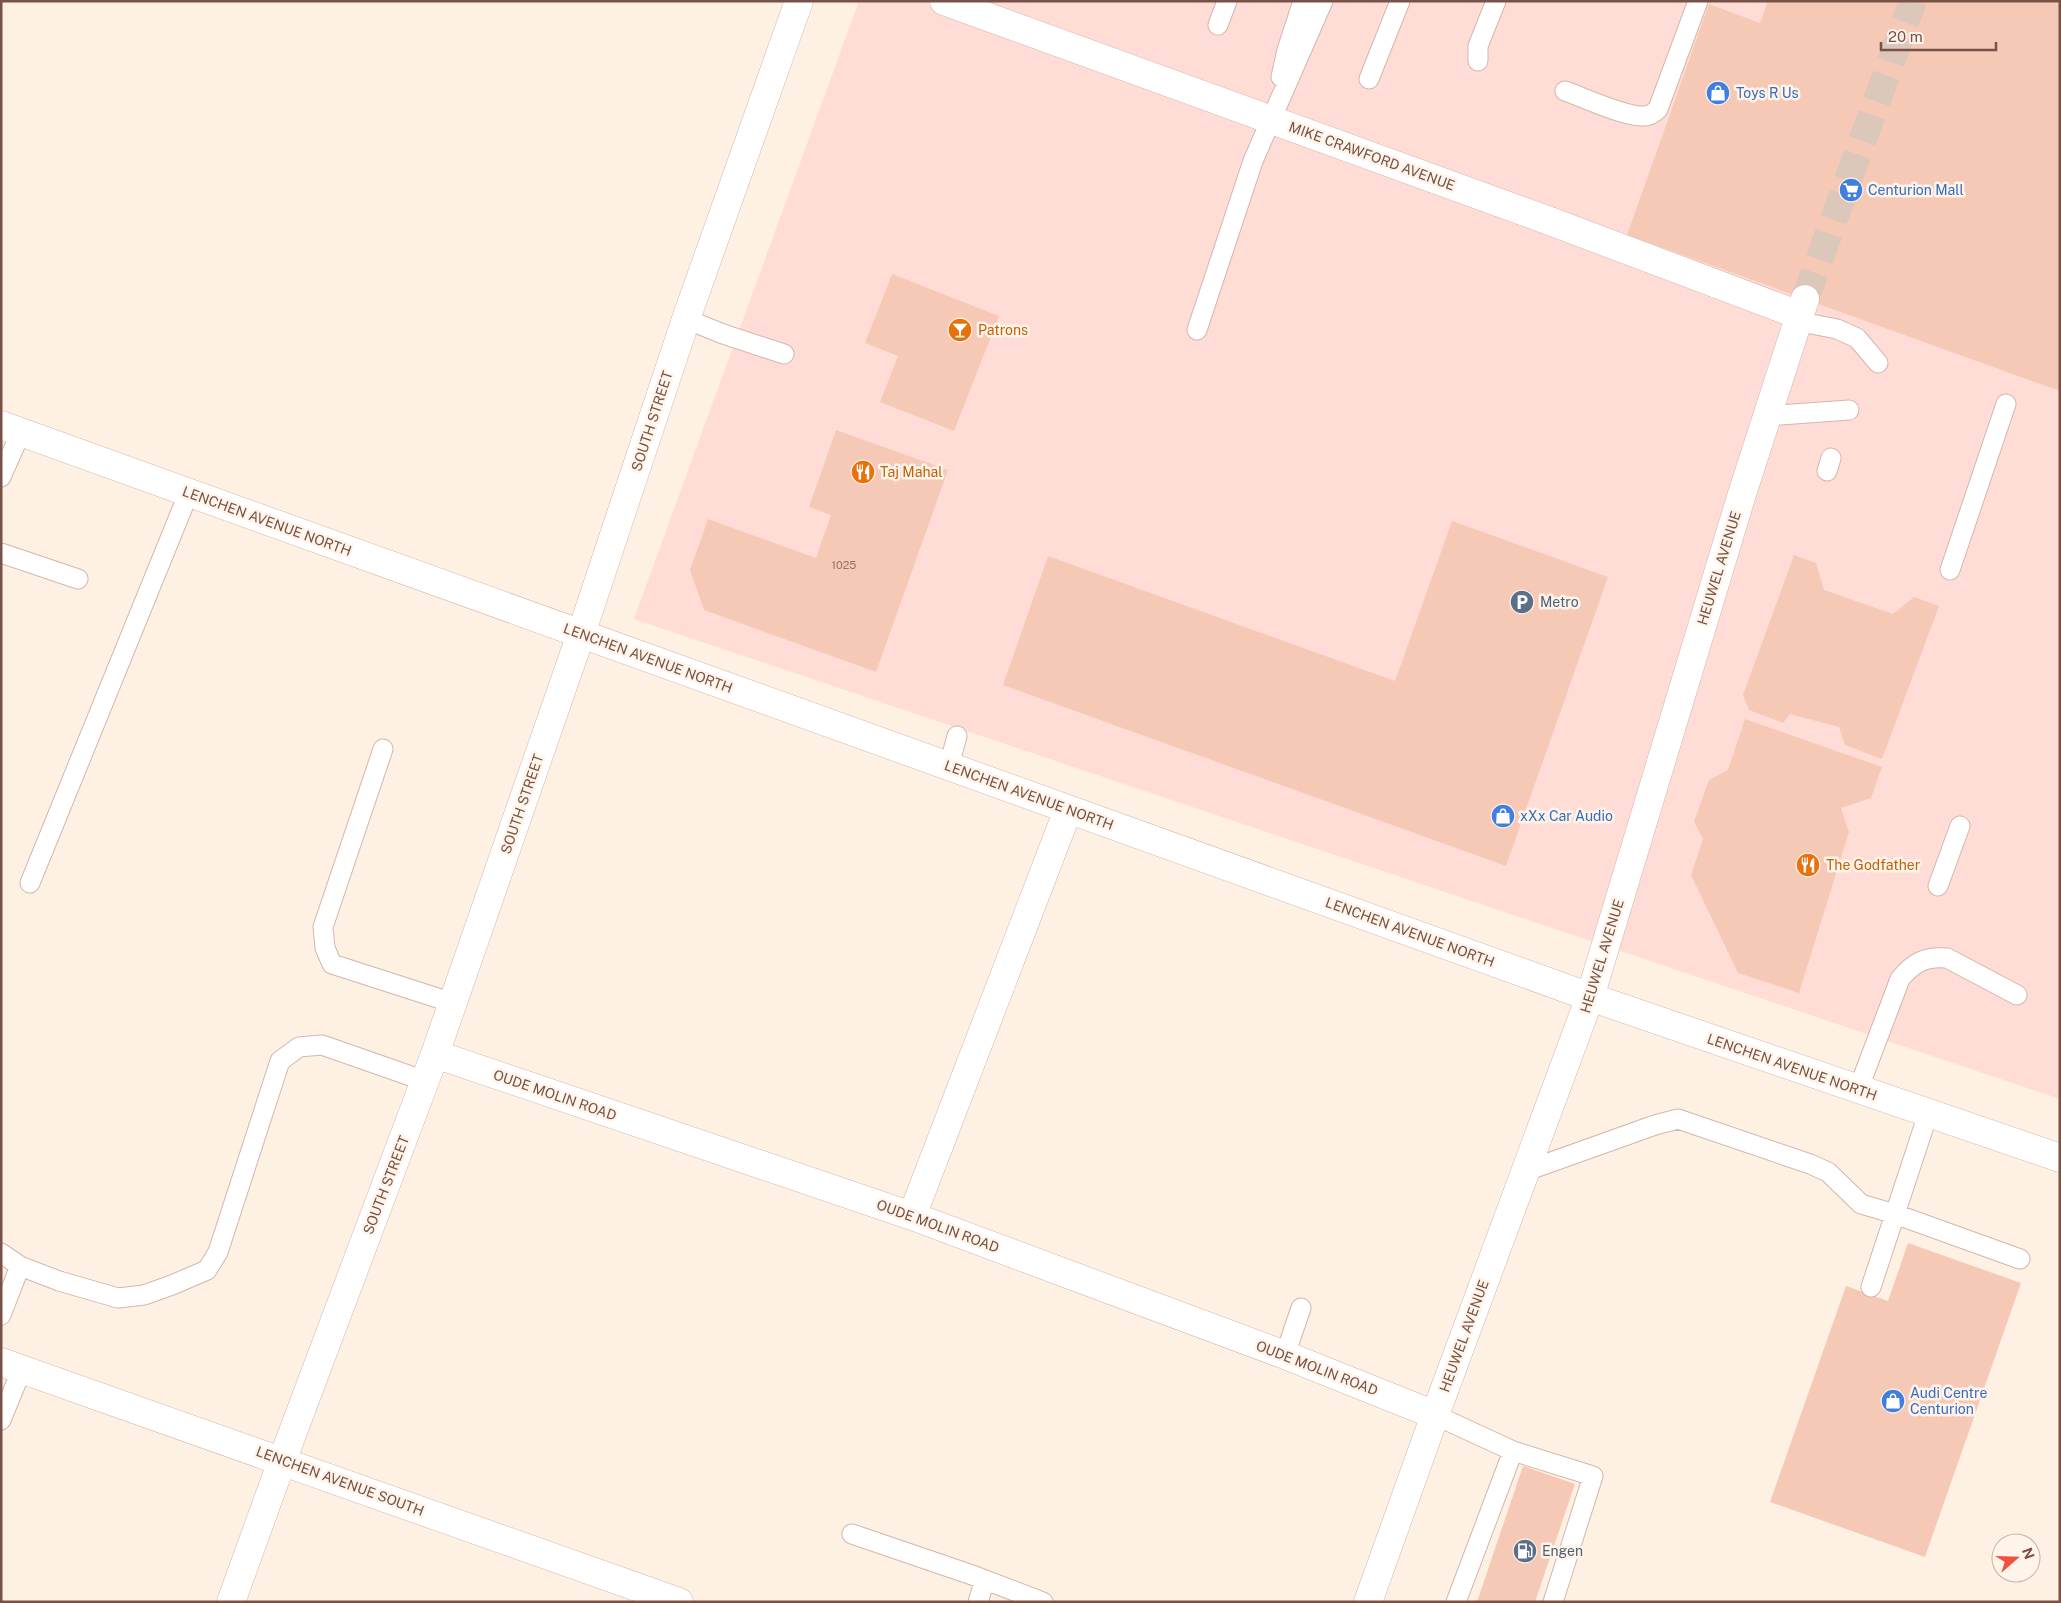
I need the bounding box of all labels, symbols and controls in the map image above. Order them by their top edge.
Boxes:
scale bar [1881,20,1996,52]
text: 20 m [1888,28,1923,45]
shop icon: Toys R Us [1705,80,1731,106]
place label: Toys R Us [1736,85,1799,101]
street label: MIKE CRAWFORD AVENUE [1287,118,1457,194]
supermarket icon: Centurion Mall [1838,177,1864,203]
place label: Centurion Mall [1868,182,1964,198]
bar icon: Patrons [947,317,973,343]
place label: Patrons [978,322,1028,338]
street label: SOUTH STREET [628,369,676,473]
restaurant icon: Taj Mahal [850,459,876,485]
place label: Taj Mahal [880,464,942,480]
street label: LENCHEN AVENUE NORTH [180,483,354,559]
street label: HEUWEL AVENUE [1694,509,1744,627]
house number: 1025 [832,559,856,571]
parking icon: Metro [1509,589,1535,615]
place label: Metro [1540,594,1579,610]
street label: LENCHEN AVENUE NORTH [561,620,735,696]
street label: SOUTH STREET [497,752,547,856]
street label: LENCHEN AVENUE NORTH [942,757,1116,833]
shop icon: xXx Car Audio [1490,803,1516,829]
place label: xXx Car Audio [1520,808,1613,824]
restaurant icon: The Godfather [1795,852,1821,878]
place label: The Godfather [1826,857,1920,873]
street label: LENCHEN AVENUE NORTH [1323,894,1497,970]
street label: HEUWEL AVENUE [1577,897,1627,1015]
street label: LENCHEN AVENUE NORTH [1705,1030,1879,1104]
street label: OUDE MOLIN ROAD [491,1066,619,1124]
street label: SOUTH STREET [360,1133,412,1237]
street label: OUDE MOLIN ROAD [875,1196,1001,1256]
street label: HEUWEL AVENUE [1436,1278,1492,1394]
street label: OUDE MOLIN ROAD [1254,1337,1380,1399]
place label: Audi Centre Centurion [1910,1385,1987,1417]
shop icon: Audi Centre Centurion [1880,1388,1906,1414]
street label: LENCHEN AVENUE SOUTH [254,1443,426,1519]
north arrow [1991,1533,2041,1583]
fuel station icon: Engen [1512,1538,1538,1564]
place label: Engen [1542,1543,1583,1559]
text: N [2019,1546,2038,1561]

